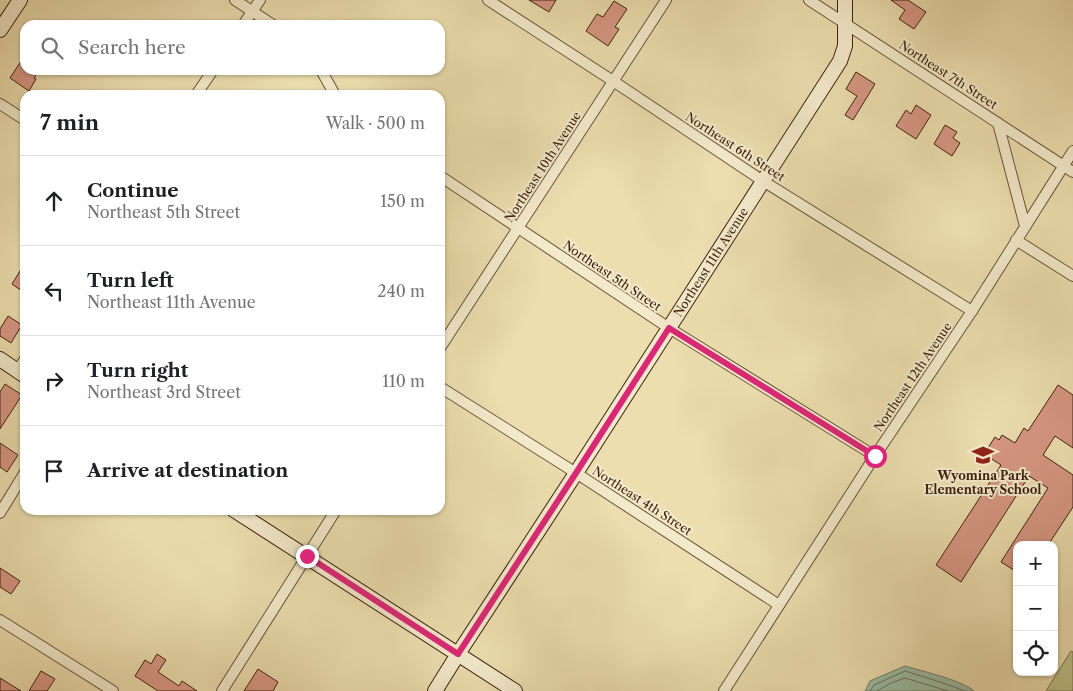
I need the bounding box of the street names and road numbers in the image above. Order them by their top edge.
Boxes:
street label: Northeast 7th Street [896,37,1001,112]
street label: Northeast 10th Avenue [501,108,584,225]
street label: Northeast 6th Street [683,109,788,185]
street label: Northeast 11th Avenue [670,204,751,319]
street label: Northeast 5th Street [560,237,665,314]
street label: Northeast 12th Avenue [870,319,955,434]
street label: Northeast 4th Street [590,463,695,539]

